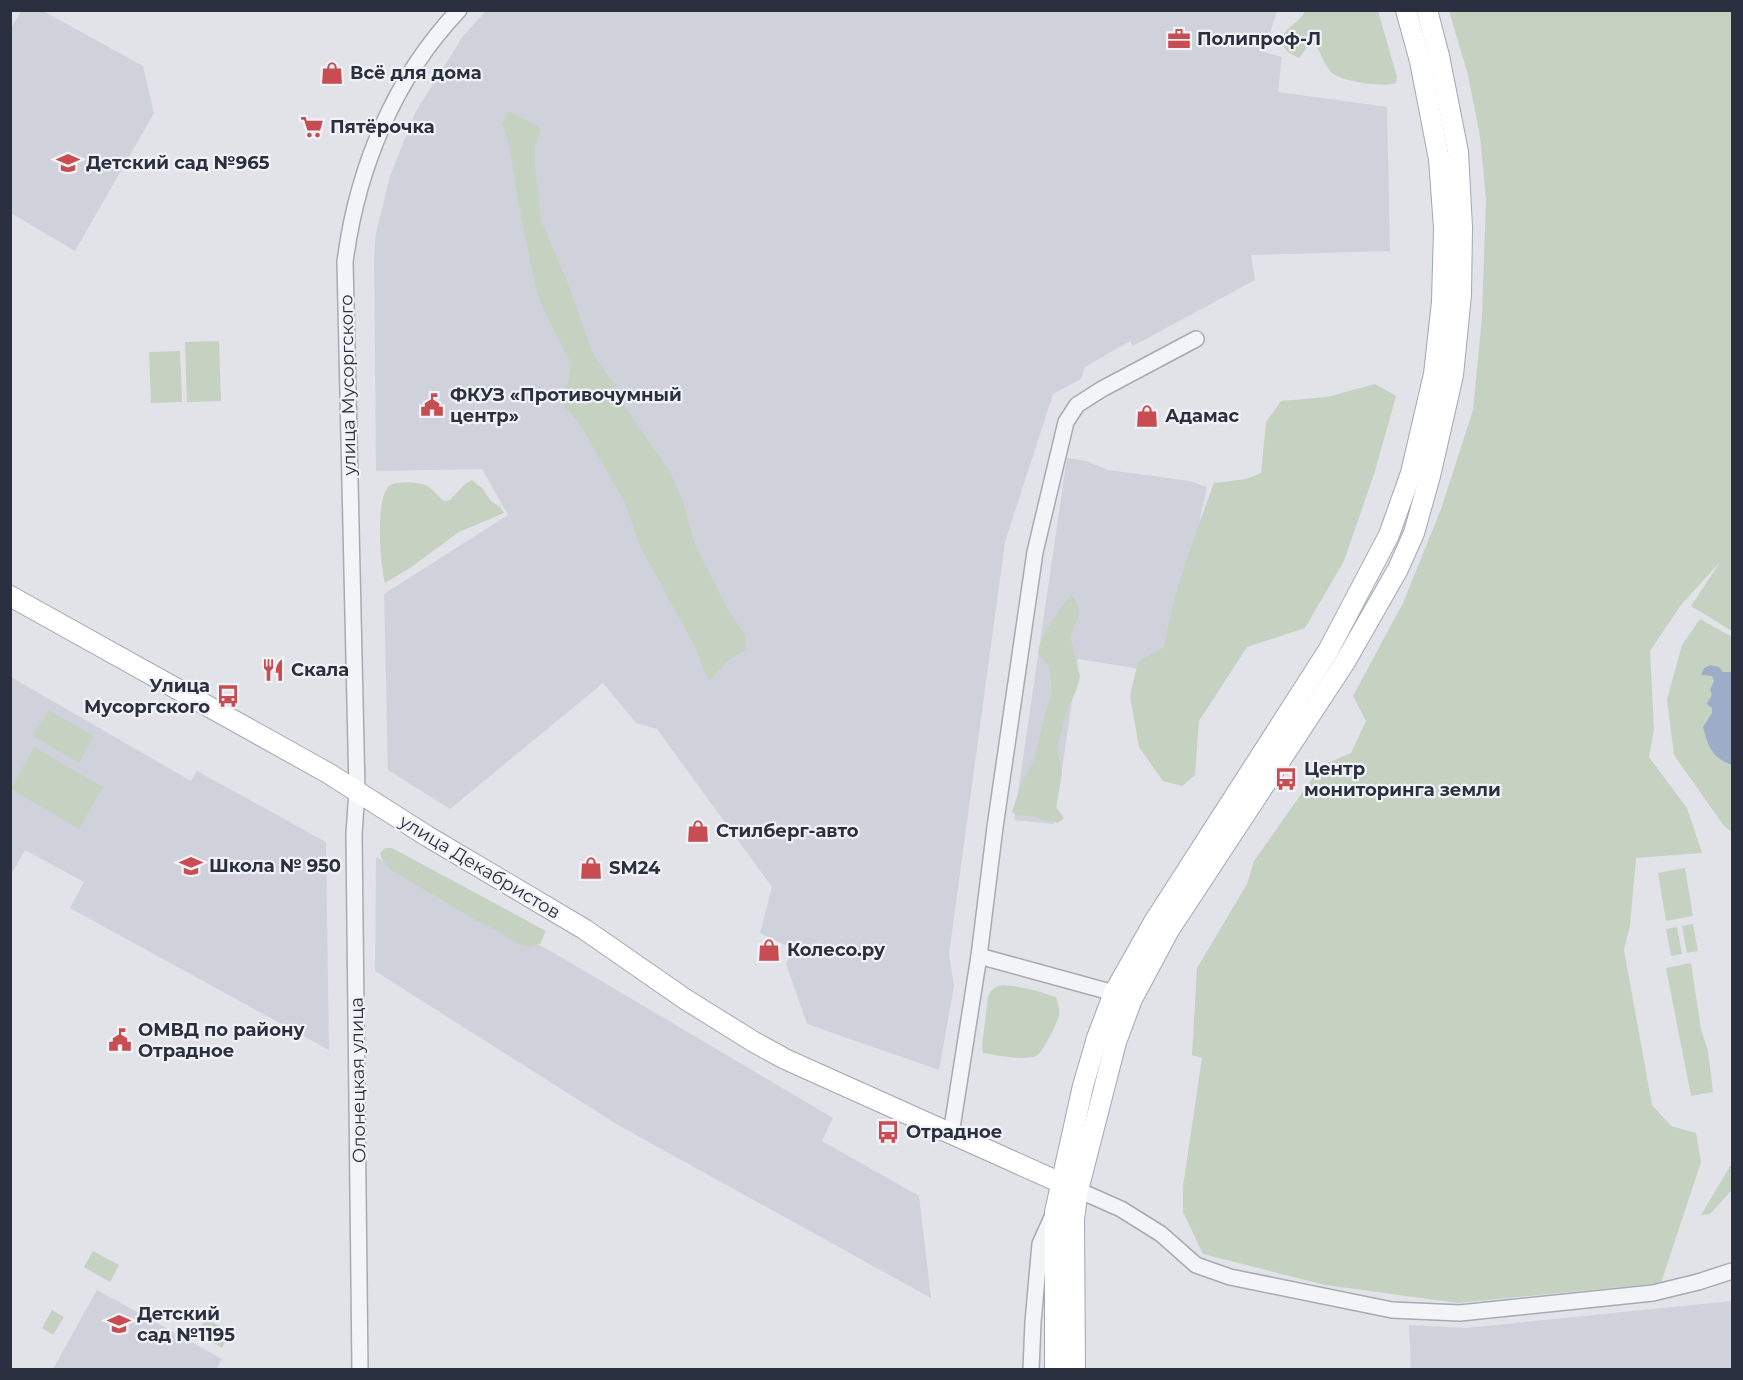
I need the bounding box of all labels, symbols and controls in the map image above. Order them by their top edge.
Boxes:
office icon: Полипроф-Л [1166,26,1192,52]
place label: Полипроф-Л [1197,28,1321,50]
shop icon: Всё для дома [319,60,345,86]
place label: Всё для дома [350,62,482,84]
supermarket icon: Пятёрочка [299,114,325,140]
place label: Пятёрочка [330,116,435,138]
school or university icon: Детский сад №965 [55,150,81,176]
place label: Детский сад №965 [86,152,270,174]
street label: улица Мусоргского [335,294,361,477]
place label: ФКУЗ «Противочумный центр» [450,384,682,427]
public building icon: ФКУЗ «Противочумный центр» [419,392,445,418]
shop icon: Адамас [1134,403,1160,429]
place label: Адамас [1165,405,1239,427]
restaurant icon: Скала [260,657,286,683]
place label: Скала [291,659,349,681]
place label: Улица Мусоргского [84,675,210,718]
bus stop icon: Улица Мусоргского [215,683,241,709]
place label: Центр мониторинга земли [1304,758,1501,801]
bus stop icon: Центр мониторинга земли [1273,766,1299,792]
street label: улица Декабристов [395,810,564,924]
shop icon: Стилберг-авто [685,818,711,844]
place label: Стилберг-авто [716,820,859,842]
school or university icon: Школа № 950 [178,853,204,879]
place label: Школа № 950 [209,855,341,877]
shop icon: SM24 [578,855,604,881]
place label: SM24 [609,857,661,879]
shop icon: Колесо.ру [756,937,782,963]
place label: Колесо.ру [787,939,886,961]
street label: Олонецкая улица [346,997,370,1163]
place label: ОМВД по району Отрадное [138,1019,305,1062]
public building icon: ОМВД по району Отрадное [107,1027,133,1053]
bus stop icon: Отрадное [875,1119,901,1145]
place label: Отрадное [906,1121,1002,1143]
place label: Детский сад №1195 [137,1303,235,1346]
school or university icon: Детский сад №1195 [106,1311,132,1337]

